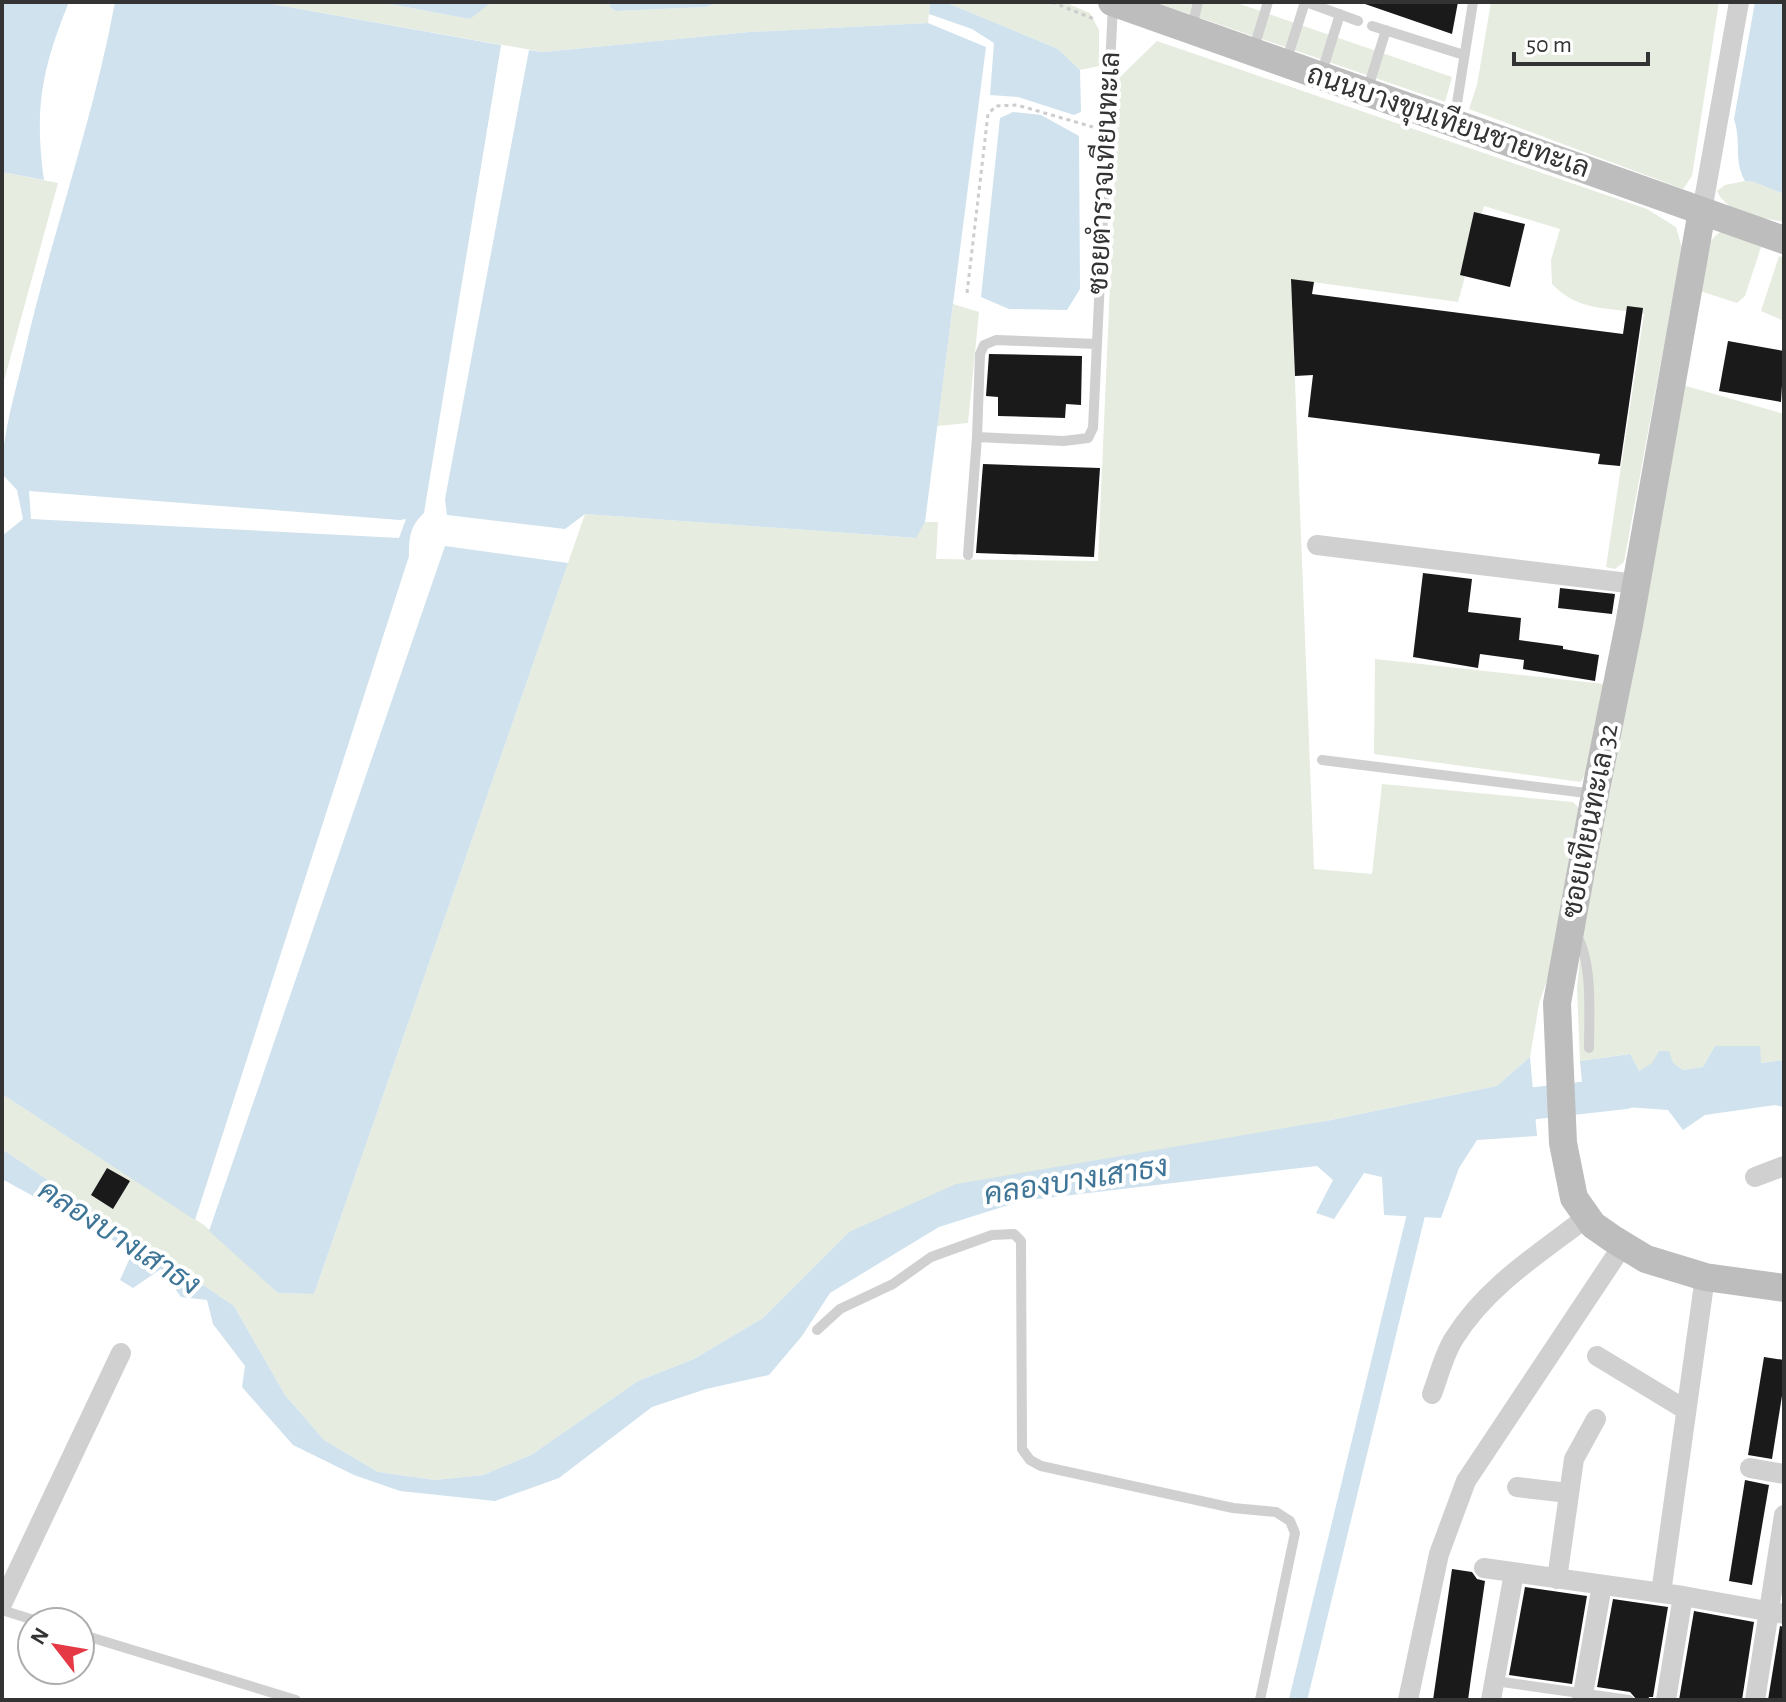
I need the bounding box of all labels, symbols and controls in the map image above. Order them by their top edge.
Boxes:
scale bar [1514,16,1648,66]
text: 50 m [1526,33,1572,57]
street label: ซอยตำรวจเทียนทะเล [1079,51,1125,295]
street label: ถนนบางขุนเทียนชายทะเล [1302,55,1595,187]
street label: ซอยเทียนทะเล 32 [1552,720,1624,921]
water label: คลองบางเสาธง [982,1152,1170,1210]
water label: คลองบางเสาธง [33,1175,205,1301]
north arrow [16,1606,96,1686]
text: N [26,1624,53,1648]

